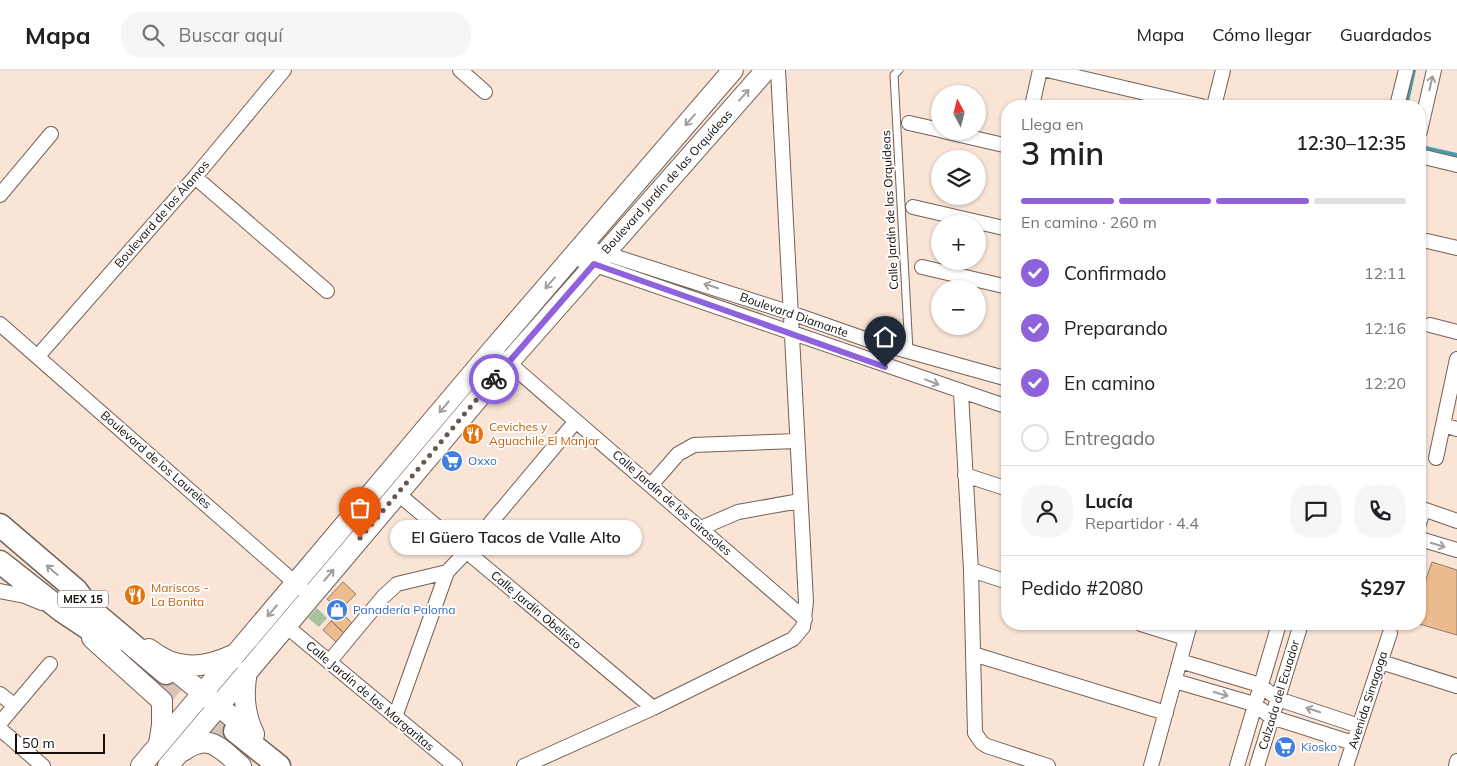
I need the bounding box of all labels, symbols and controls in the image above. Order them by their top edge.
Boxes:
search box [121,12,471,57]
text: Mapa [25,20,91,50]
icon: search [139,21,167,49]
text: Buscar aquí [179,23,283,47]
text: Mapa [1136,23,1184,46]
text: Cómo llegar [1212,23,1312,46]
text: Guardados [1340,23,1432,46]
one-way arrow [1427,76,1436,92]
north arrow [931,85,986,140]
map controls [931,85,986,335]
one-way arrow [738,88,750,101]
street label: Boulevard Jardín de las Orquídeas [598,107,735,257]
one-way arrow [684,114,696,127]
text: Llega en [1021,114,1084,134]
street label: Calle Jardín de las Orquídeas [878,130,901,290]
text: 12:30–12:35 [1296,131,1406,155]
text: 3 min [1021,133,1104,173]
button: layers [931,150,986,205]
street label: Boulevard de los Álamos [111,157,212,270]
text: En camino · 260 m [1021,212,1157,232]
button: + [931,215,986,270]
icon: check [1021,259,1049,287]
text: Confirmado [1064,261,1166,285]
text: 12:11 [1364,263,1406,283]
one-way arrow [544,277,555,290]
button: − [931,280,986,335]
one-way arrow [703,281,719,291]
street label: Boulevard Diamante [738,289,850,340]
icon: check [1021,314,1049,342]
pin [864,316,906,367]
text: Preparando [1064,316,1168,340]
text: 12:16 [1364,318,1406,338]
icon: home [871,323,899,351]
courier [469,354,519,404]
icon: bike [480,365,508,393]
icon: check [1021,369,1049,397]
text: En camino [1064,371,1155,395]
text: 12:20 [1364,373,1406,393]
one-way arrow [924,378,940,387]
one-way arrow [439,400,450,413]
street label: Boulevard de los Laureles [98,407,215,512]
place label: Ceviches y Aguachile El Manjar [489,419,600,448]
restaurant icon: Ceviches y Aguachile El Manjar [461,422,485,446]
text: Entregado [1064,426,1155,450]
street label: Calle Jardín de los Girasoles [610,447,735,559]
supermarket icon: Oxxo [440,449,464,473]
place label: Oxxo [468,453,497,468]
button: person [1021,485,1073,537]
button: chat [1290,485,1342,537]
button: phone [1354,485,1406,537]
pin [339,487,381,538]
text: Lucía [1085,489,1133,513]
icon: bag [346,494,374,522]
text: Repartidor · 4.4 [1085,513,1199,533]
callout: El Güero Tacos de Valle Alto [390,520,642,556]
text: El Güero Tacos de Valle Alto [411,527,621,547]
one-way arrow [1430,540,1446,550]
one-way arrow [46,564,59,575]
street label: Calle Jardín Obelisco [488,567,585,652]
one-way arrow [323,569,334,582]
text: Pedido #2080 [1021,576,1143,600]
text: $297 [1360,576,1406,600]
place label: Mariscos - La Bonita [151,580,209,609]
restaurant icon: Mariscos - La Bonita [123,583,147,607]
road number: MEX 15 [58,590,108,608]
shop icon: Panadería Paloma [325,598,349,622]
place label: Panadería Paloma [353,602,455,617]
one-way arrow [266,605,277,618]
street label: Calle Jardín de las Margaritas [303,637,438,754]
street label: Calzada del Ecuador [1255,637,1303,752]
street label: Avenida Sinagoga [1345,649,1390,751]
one-way arrow [1213,690,1229,700]
one-way arrow [1305,705,1321,715]
scale bar [15,731,105,754]
text: 50 m [22,734,55,752]
supermarket icon: Kiosko [1273,735,1297,759]
place label: Kiosko [1301,739,1337,754]

